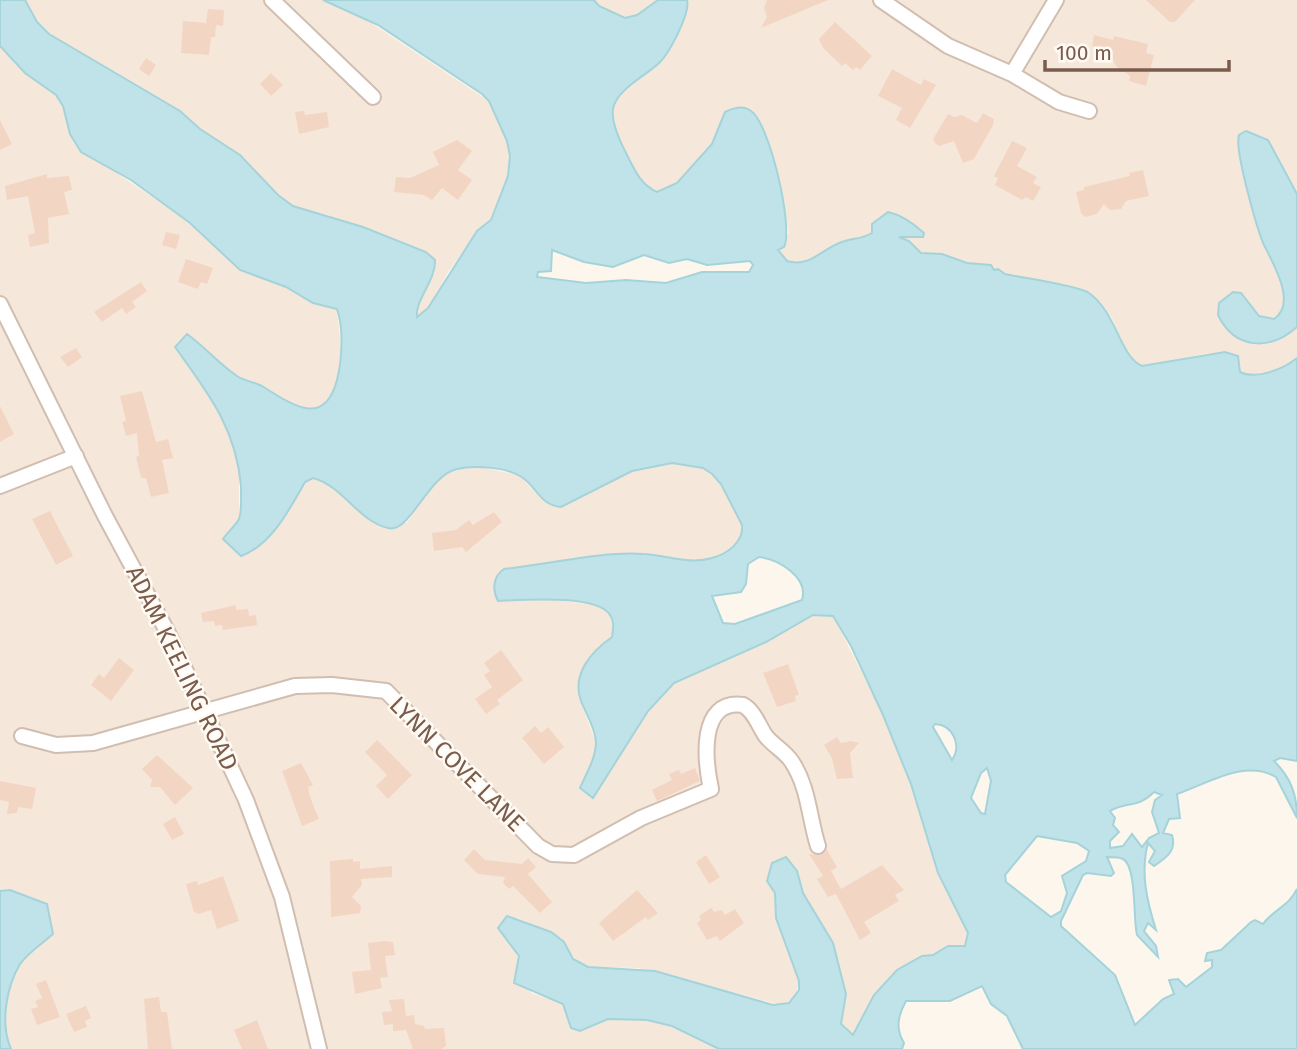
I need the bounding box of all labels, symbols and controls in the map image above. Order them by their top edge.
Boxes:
scale bar [1045,28,1229,72]
text: 100 m [1056,40,1112,66]
street label: ADAM KEELING ROAD [120,561,244,775]
street label: LYNN COVE LANE [384,691,530,837]

